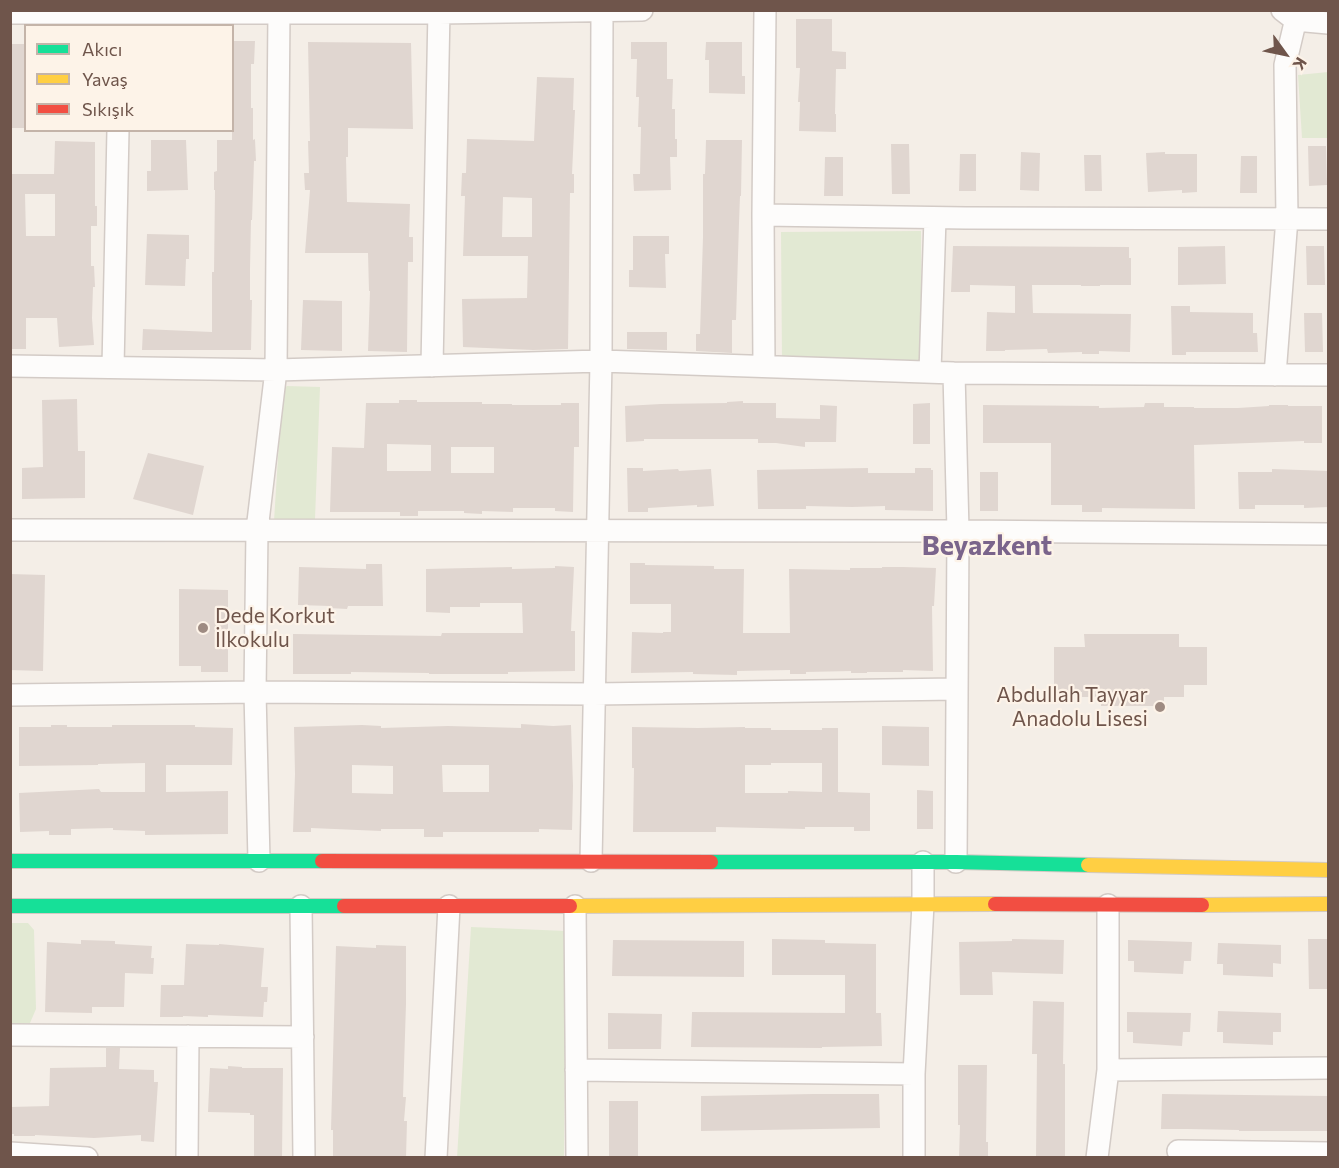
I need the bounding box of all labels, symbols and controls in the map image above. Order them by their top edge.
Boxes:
legend [24,24,234,132]
north arrow [1255,24,1315,84]
text: Akıcı [82,38,122,60]
text: K [1290,54,1312,74]
text: Yavaş [82,68,128,90]
text: Sıkışık [82,98,134,120]
district label: Beyazkent [922,530,1052,562]
place label: Dede Korkut İlkokulu [215,603,335,653]
marker: Dede Korkut İlkokulu [196,621,210,635]
place label: Abdullah Tayyar Anadolu Lisesi [996,682,1148,732]
marker: Abdullah Tayyar Anadolu Lisesi [1153,700,1167,714]

